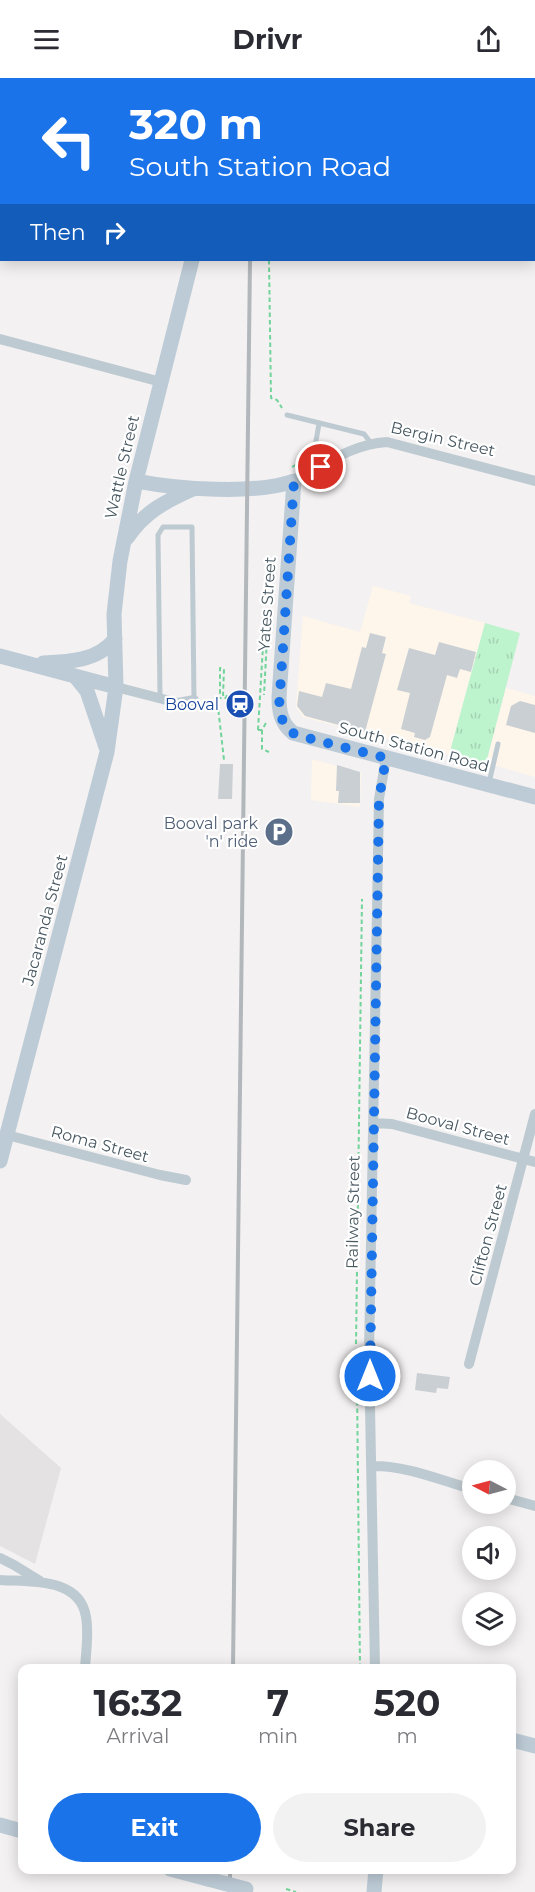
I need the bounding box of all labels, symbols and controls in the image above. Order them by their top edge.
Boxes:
icon: menu [30,23,63,56]
text: Drivr [233,23,302,56]
icon: share [472,23,505,56]
text: 320 m [129,98,263,150]
icon: left [30,102,108,180]
text: South Station Road [129,150,391,183]
icon: right [98,216,131,249]
text: Then [30,219,86,246]
street label: Wattle Street [101,413,143,521]
street label: Bergin Street [389,418,498,460]
pin [295,441,346,492]
icon: arrive [304,450,337,483]
street label: Yates Street [254,556,280,652]
station icon: Booval [224,688,256,720]
place label: Booval [165,695,219,714]
street label: South Station Road [337,718,491,776]
place label: Booval park 'n' ride [164,814,258,851]
parking icon: Booval park 'n' ride [263,816,295,848]
street label: Jacaranda Street [18,852,72,989]
street label: Booval Street [404,1103,512,1149]
street label: Roma Street [49,1122,152,1166]
street label: Railway Street [343,1155,363,1269]
street label: Clifton Street [465,1181,511,1288]
position arrow [338,1344,402,1408]
north arrow [462,1460,516,1514]
map controls [462,1460,516,1646]
button: sound [462,1526,516,1580]
button: layers [462,1592,516,1646]
text: 16:32 [94,1681,182,1725]
text: 7 [267,1681,289,1725]
text: 520 [374,1681,440,1725]
text: Arrival [106,1724,169,1748]
text: min [258,1724,298,1748]
text: m [396,1724,418,1748]
button: Exit [48,1793,261,1862]
button: Share [273,1793,486,1862]

